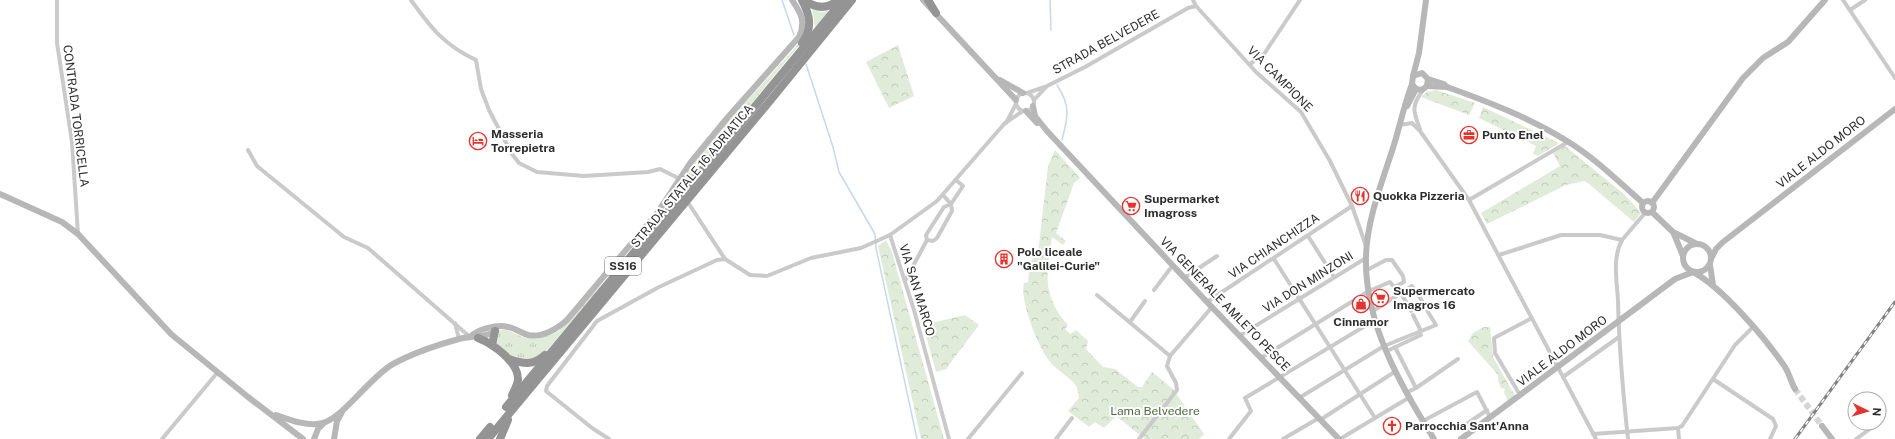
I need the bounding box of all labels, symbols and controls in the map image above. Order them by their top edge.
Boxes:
street label: STRADA BELVEDERE [1050,7,1162,77]
street label: VIA CAMPIONE [1244,43,1316,115]
street label: CONTRADA TORRICELLA [60,44,92,188]
street label: STRADA STATALE 16 ADRIATICA [628,101,756,250]
street label: VIALE ALDO MORO [1774,113,1868,191]
office icon: Punto Enel [1459,125,1479,145]
place label: Masseria Torrepietra [491,127,555,155]
place label: Punto Enel [1482,128,1544,142]
hotel icon: Masseria Torrepietra [468,131,488,151]
restaurant icon: Quokka Pizzeria [1350,186,1370,206]
place label: Quokka Pizzeria [1373,189,1465,203]
place label: Supermarket Imagross [1144,192,1219,220]
supermarket icon: Supermarket Imagross [1121,196,1141,216]
street label: VIA CHIANCHIZZA [1226,210,1322,281]
street label: VIA GENERALE AMLETO PESCE [1157,234,1293,374]
street label: VIA SAN MARCO [896,242,938,338]
place label: Polo liceale "Galilei-Curie" [1017,245,1100,273]
building icon: Polo liceale "Galilei-Curie" [994,249,1014,269]
street label: VIA DON MINZONI [1260,249,1356,315]
road number: SS16 [605,257,641,275]
place label: Supermercato Imagros 16 [1393,284,1475,312]
supermarket icon: Supermercato Imagros 16 [1370,288,1390,308]
shop icon: Cinnamor [1351,294,1371,314]
street label: VIALE ALDO MORO [1514,312,1610,389]
place label: Cinnamor [1333,315,1389,329]
north arrow [1847,391,1887,431]
park label: Lama Belvedere [1110,404,1200,418]
text: N [1871,407,1883,417]
church icon: Parrocchia Sant'Anna [1382,416,1402,436]
place label: Parrocchia Sant'Anna [1405,419,1529,433]

